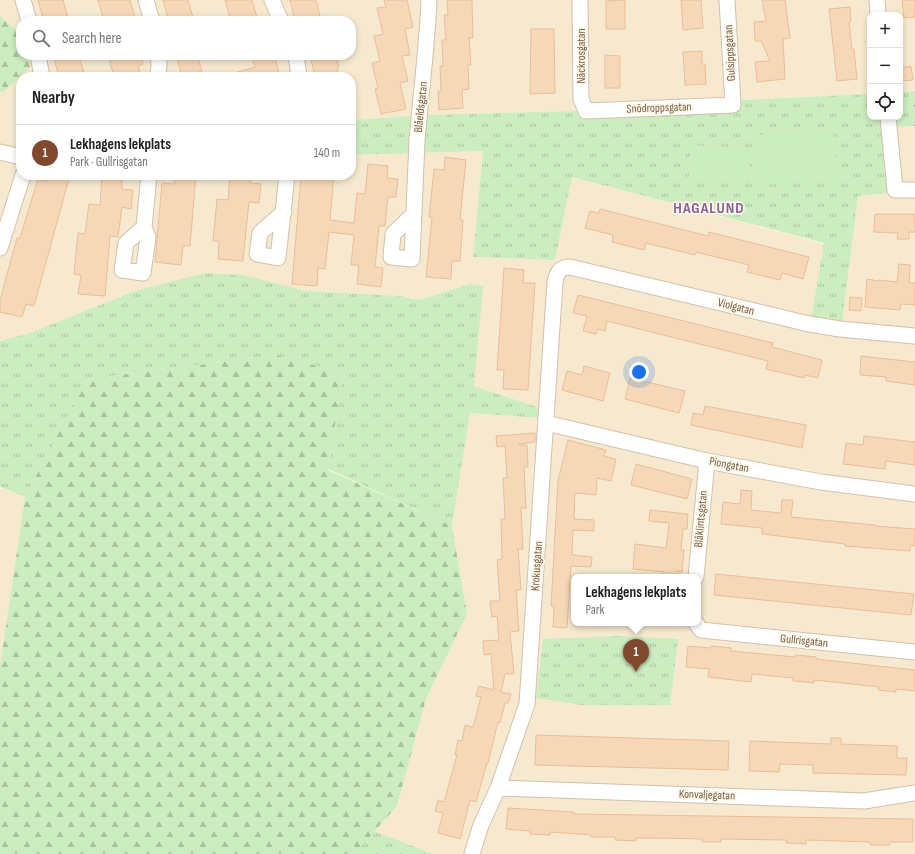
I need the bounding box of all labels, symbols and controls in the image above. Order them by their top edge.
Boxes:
map controls [867,12,903,120]
button: + [867,12,903,48]
search box [16,16,356,60]
street label: Gulsippsgatan [721,24,739,82]
icon: search [30,27,52,49]
street label: Näckrosgatan [574,28,589,84]
text: Search here [62,29,122,48]
button: − [867,48,903,84]
street label: Blåeldsgatan [411,81,431,133]
button: locate [867,84,903,120]
text: Nearby [32,88,75,108]
street label: Snödroppsgatan [626,99,692,117]
text: Lekhagens lekplats [70,135,171,154]
text: 1 [42,145,48,161]
text: 140 m [314,145,340,161]
text: Park · Gullrisgatan [70,154,148,170]
district label: HAGALUND [673,199,745,218]
street label: Violgatan [716,295,756,319]
your location [629,362,649,382]
street label: Piongatan [708,454,750,476]
street label: Blåklintsgatan [691,490,711,548]
street label: Krokusgatan [528,541,546,591]
popup [571,574,701,626]
text: Lekhagens lekplats [586,583,686,602]
text: Park [586,602,605,618]
street label: Gullrisgatan [779,631,829,651]
pin: 1 [623,639,649,672]
street label: Konvaljegatan [679,787,735,803]

